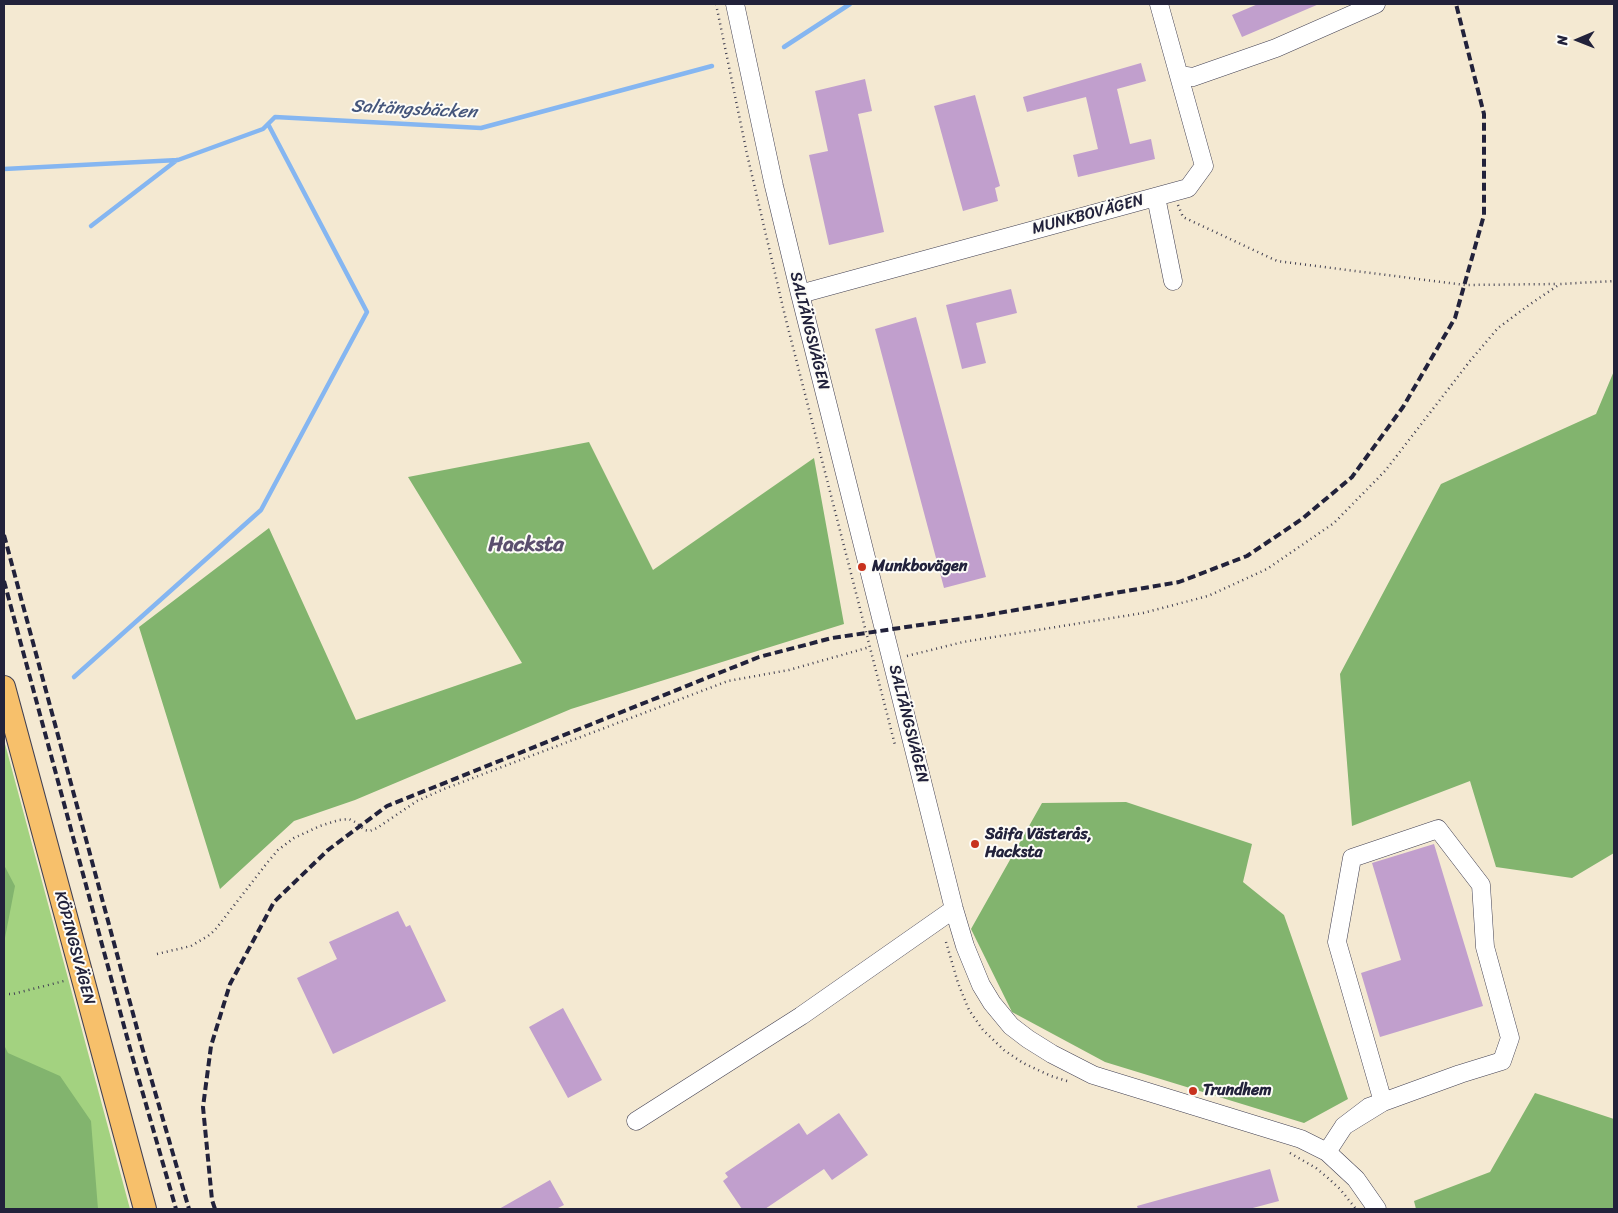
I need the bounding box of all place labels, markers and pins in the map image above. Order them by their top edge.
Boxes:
place label: Munkbovägen [872,557,967,577]
marker: Munkbovägen [856,561,868,573]
place label: Såifa Västerås, Hacksta [985,825,1092,863]
marker: Såifa Västerås, Hacksta [969,838,981,850]
place label: Trundhem [1203,1081,1272,1101]
marker: Trundhem [1187,1085,1199,1097]

